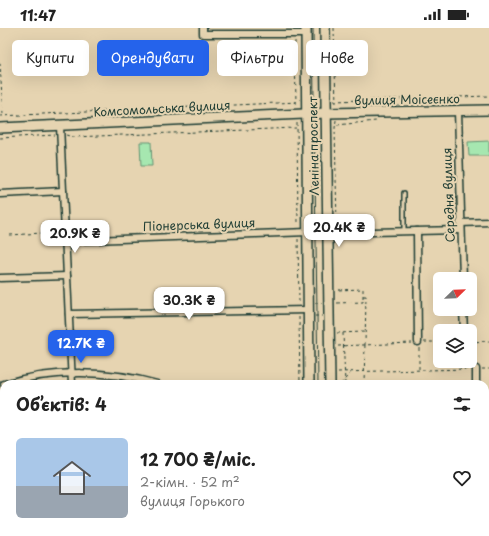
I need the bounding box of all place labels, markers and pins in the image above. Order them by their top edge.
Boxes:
pin: 20.4K ₴ [302,214,376,248]
pin: 20.9K ₴ [38,220,112,254]
pin: 30.3K ₴ [152,287,226,321]
pin: 12.7K ₴ [44,330,118,364]

